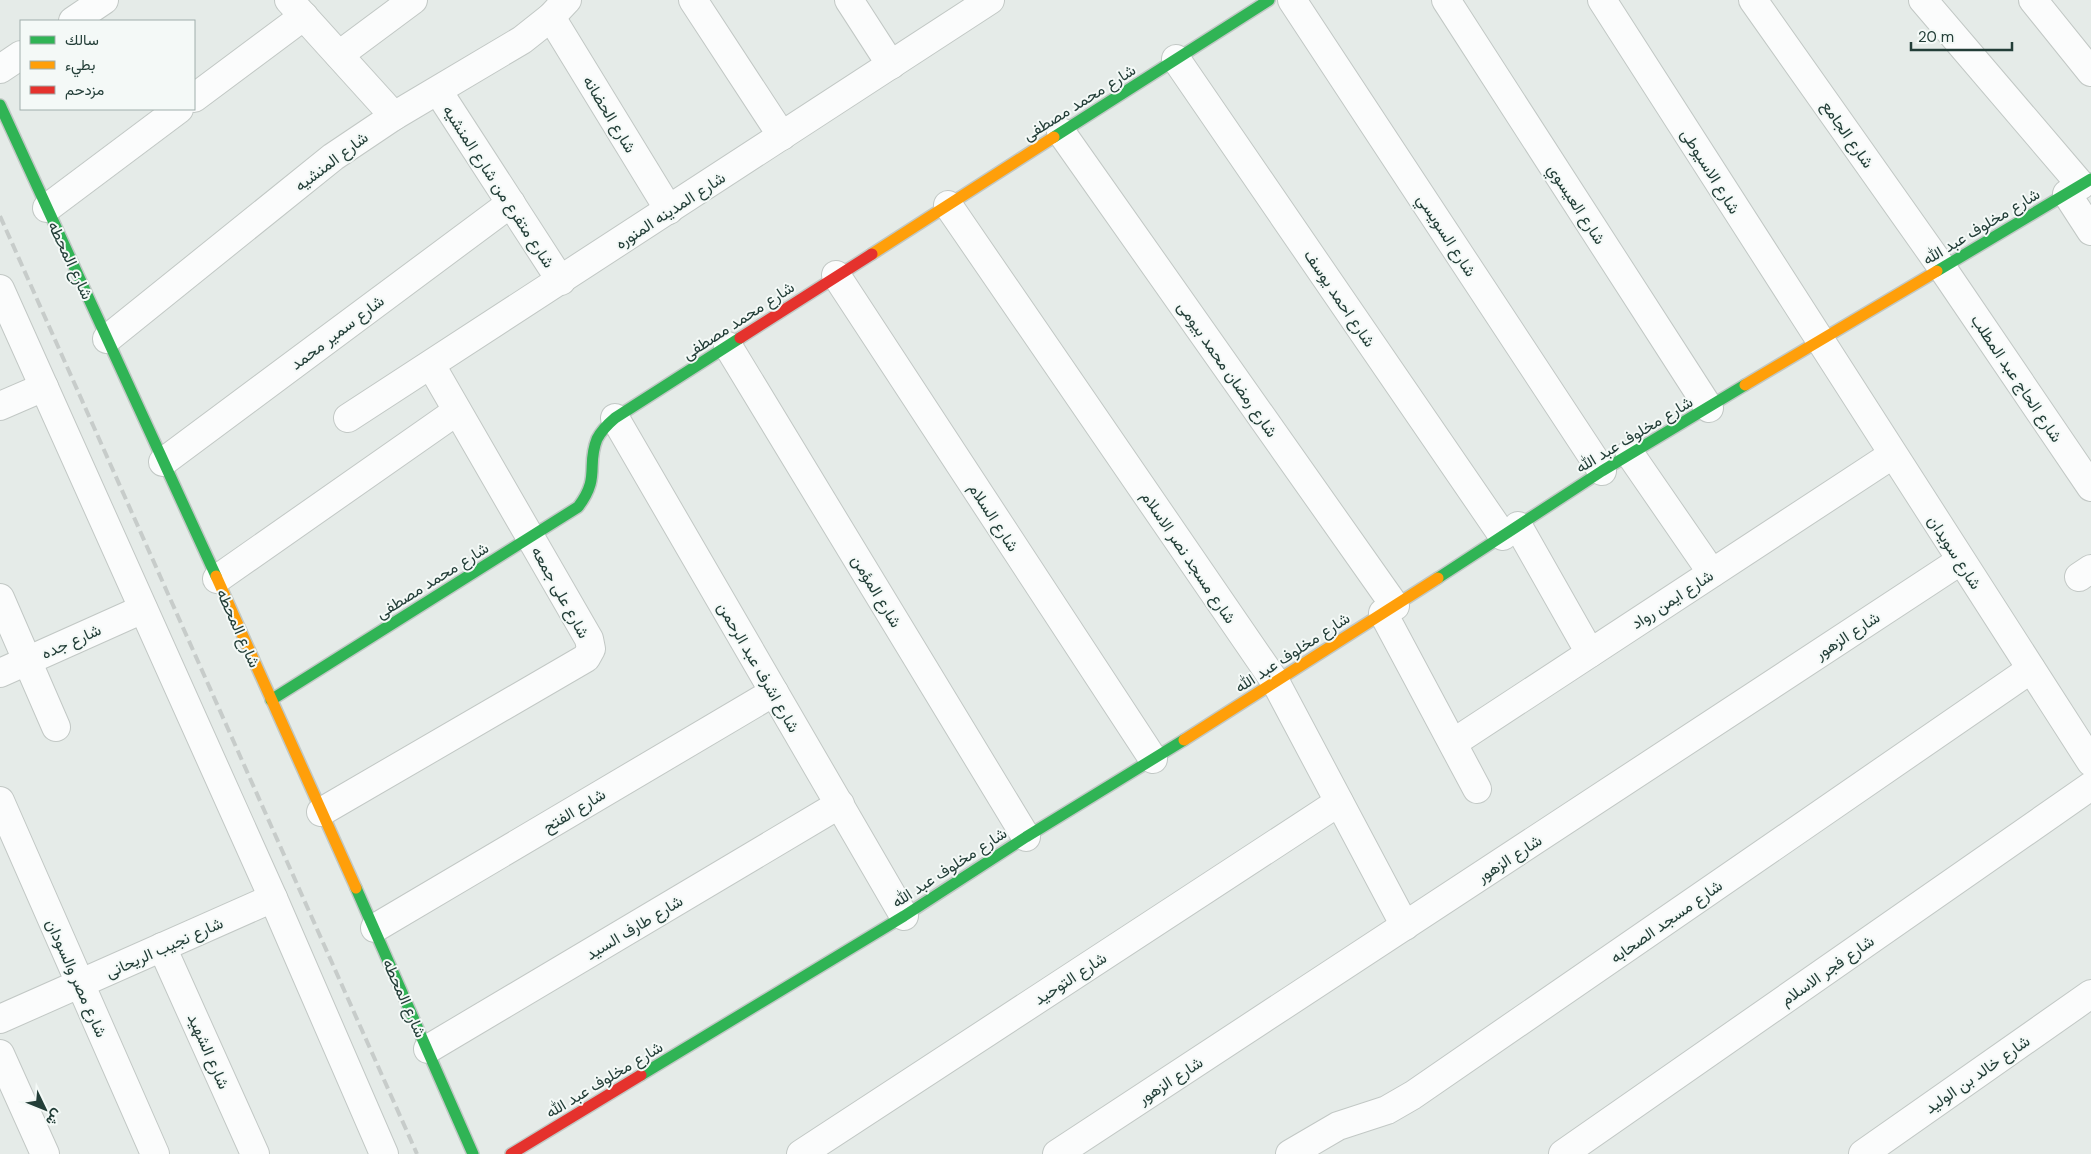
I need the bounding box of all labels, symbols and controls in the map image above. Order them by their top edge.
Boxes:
legend [20,20,195,110]
scale bar [1911,20,2012,52]
text: 20 m [1918,27,1954,47]
text: سالك [65,30,99,50]
text: بطيء [65,55,95,78]
street label: شارع محمد مصطفى [1019,59,1140,146]
street label: شارع الحضانه [577,72,641,157]
text: مزدحم [65,80,104,100]
street label: شارع الجامع [1816,96,1879,173]
street label: شارع متفرع من شارع المنشيه [437,101,559,272]
street label: شارع الاسيوطى [1675,125,1745,218]
street label: شارع المنشيه [290,127,373,197]
street label: شارع العيسوي [1540,160,1610,250]
street label: شارع المدينه المنوره [611,167,730,255]
street label: شارع مخلوف عبد الله [1919,183,2044,271]
street label: شارع السويسي [1410,190,1481,282]
street label: شارع المحطه [42,218,98,303]
street label: شارع احمد يوسف [1298,245,1380,352]
street label: شارع محمد مصطفى [678,276,799,365]
street label: شارع سمير محمد [286,290,389,375]
street label: شارع رمضان محمد بيومى [1172,297,1282,442]
street label: شارع الحاج عبد المطلب [1965,310,2067,447]
street label: شارع مخلوف عبد الله [1572,391,1697,479]
street label: شارع السلام [963,479,1023,556]
street label: شارع مسجد نصر الاسلام [1136,487,1241,628]
street label: شارع سويدان [1922,511,1986,594]
street label: شارع محمد مصطفى [372,537,493,624]
street label: شارع على جمعه [526,543,594,642]
street label: شارع المؤمن [846,551,906,632]
street label: شارع ايمن رواد [1627,565,1718,635]
street label: شارع المحطه [211,586,265,671]
street label: شارع اشرف عبد الرحمن [712,598,804,737]
street label: شارع مخلوف عبد الله [1231,607,1354,698]
street label: شارع الزهور [1810,607,1884,666]
street label: شارع جده [38,619,105,665]
street label: شارع الفتح [539,784,610,838]
street label: شارع مخلوف عبد الله [888,822,1011,913]
street label: شارع الزهور [1472,830,1546,889]
street label: شارع مسجد الصحابه [1606,875,1727,969]
street label: شارع طارف السيد [582,890,687,966]
street label: شارع نجيب الريحانى [102,912,227,984]
street label: شارع مصر والسودان [40,916,112,1041]
street label: شارع فجر الاسلام [1776,930,1879,1011]
street label: شارع التوحيد [1030,947,1111,1011]
street label: شارع المحطه [377,956,431,1041]
street label: شارع الشهيد [182,1010,235,1093]
street label: شارع خالد بن الوليد [1921,1030,2035,1119]
street label: شارع مخلوف عبد الله [542,1036,667,1124]
street label: شارع الزهور [1133,1052,1207,1111]
north arrow [20,1084,70,1134]
text: ش [42,1106,67,1130]

